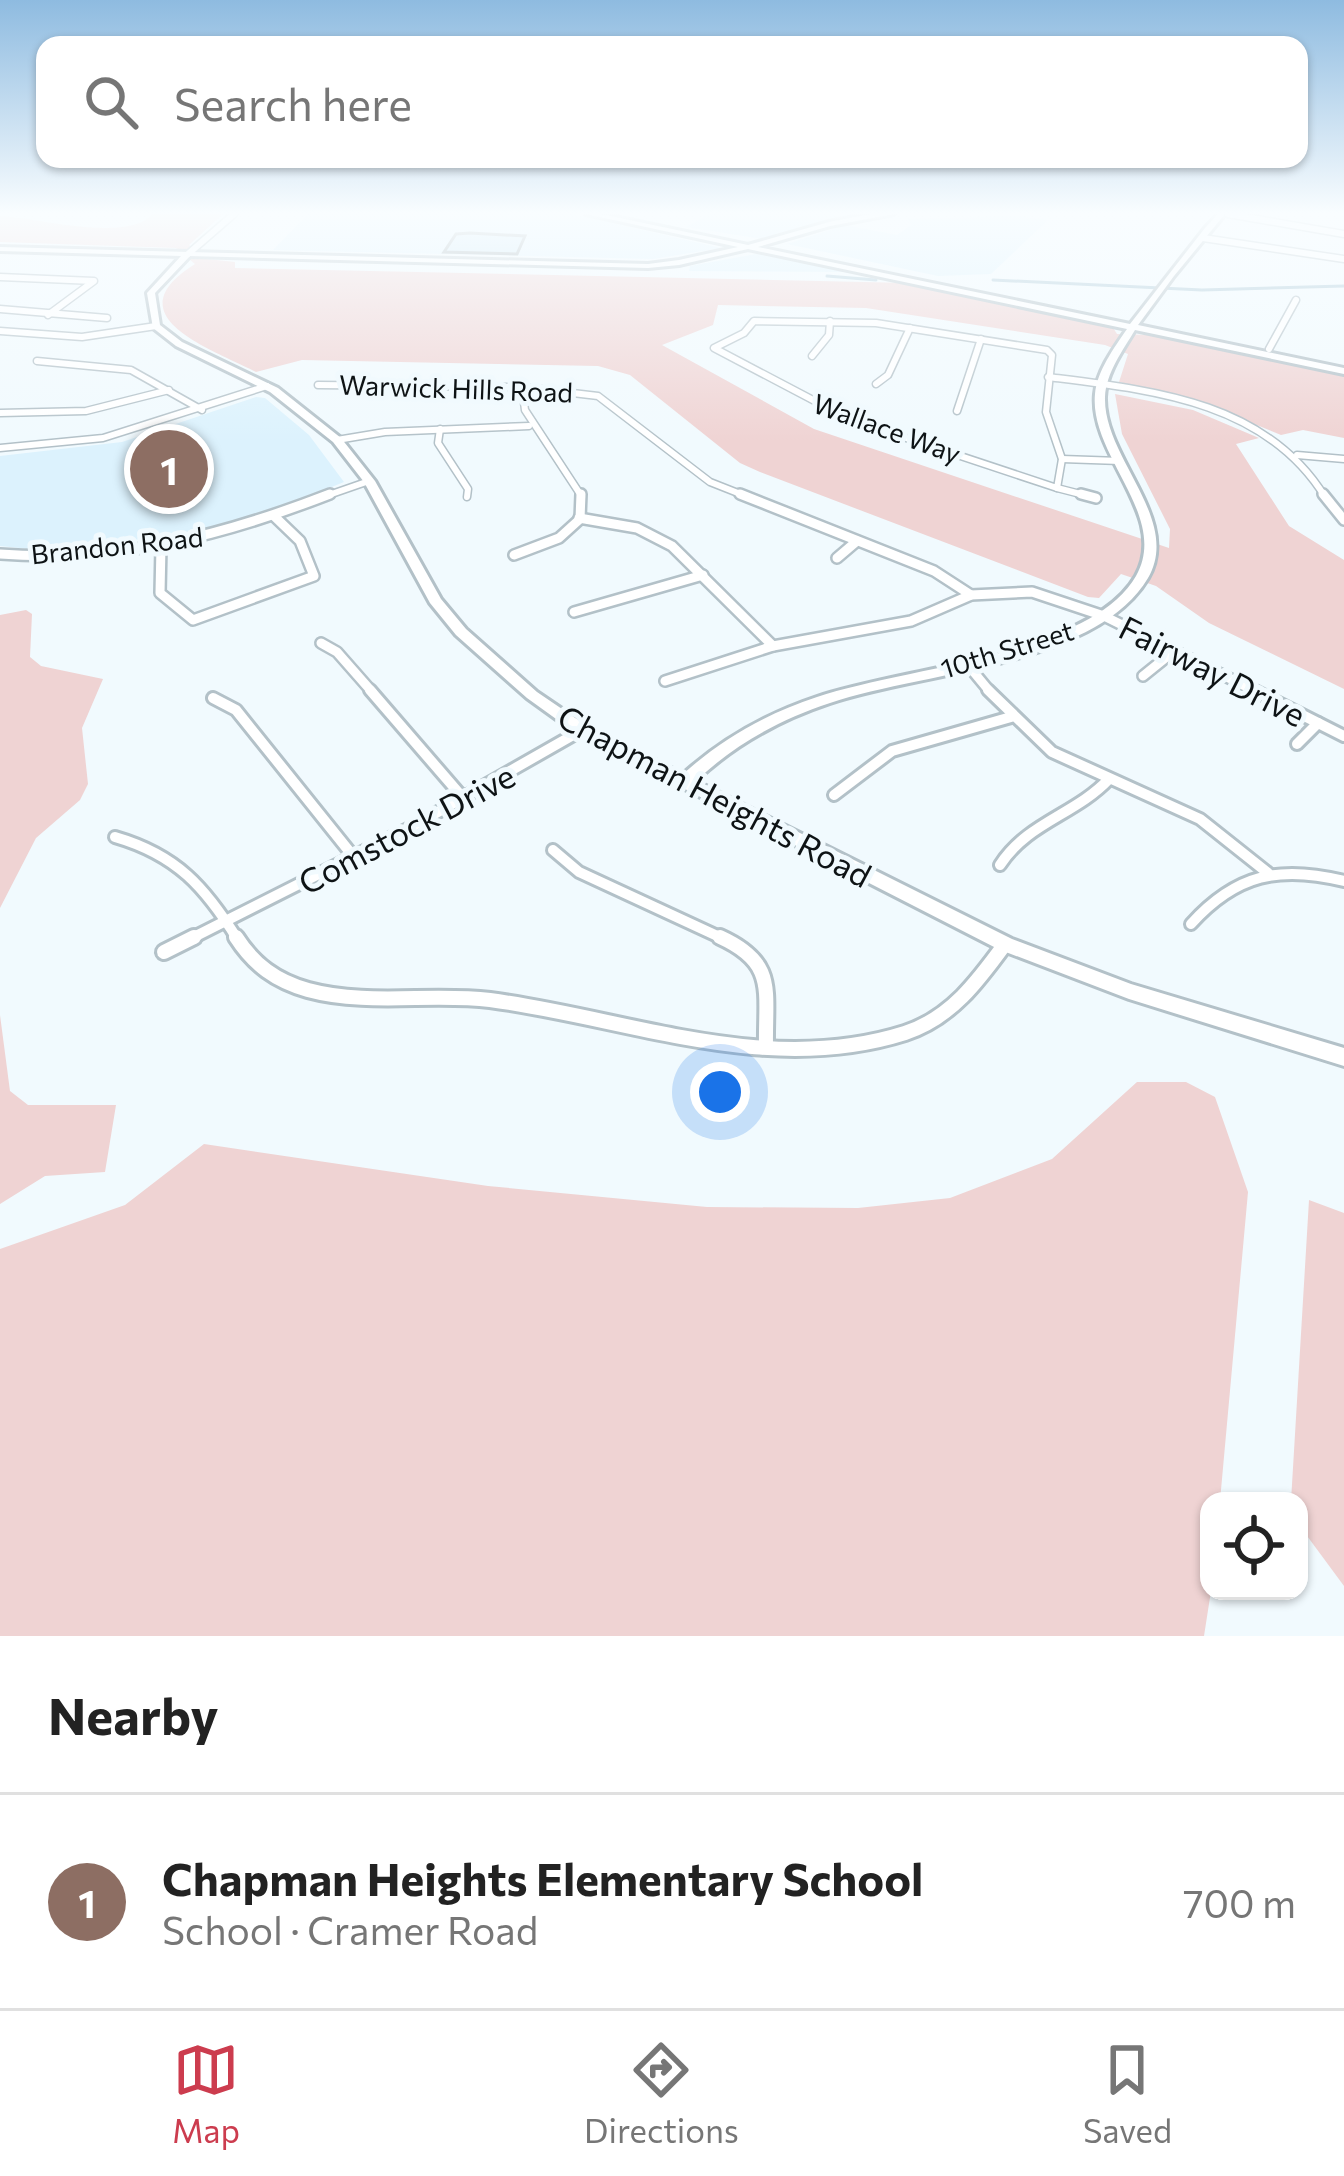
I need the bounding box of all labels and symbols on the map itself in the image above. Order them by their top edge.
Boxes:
street label: Warwick Hills Road [338,367,574,409]
street label: Wallace Way [809,386,965,470]
pin: 1 [130,424,208,514]
street label: Brandon Road [29,520,205,570]
street label: Fairway Drive [1113,606,1313,734]
street label: 10th Street [937,613,1077,685]
street label: Chapman Heights Road [551,695,879,895]
street label: Comstock Drive [291,754,521,902]
your location [690,1062,750,1122]

